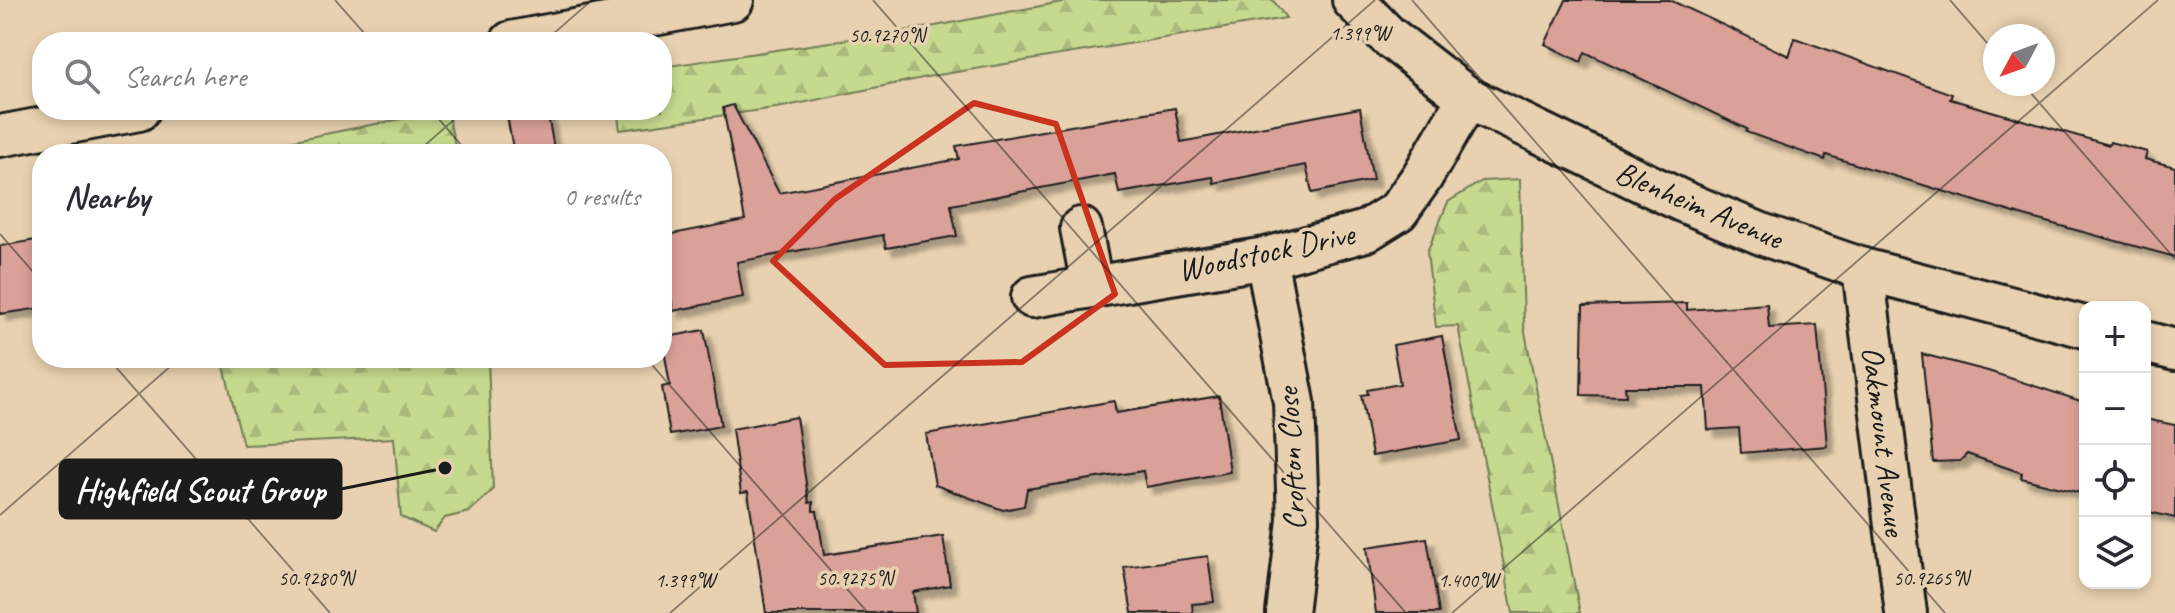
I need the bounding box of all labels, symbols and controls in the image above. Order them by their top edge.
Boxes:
text: 1.399°W [1330,21,1394,46]
text: 50.9270°N [849,23,928,48]
north arrow [1983,24,2055,96]
search box [32,32,672,120]
icon: search [60,54,104,98]
text: Search here [124,57,246,95]
street label: Blenheim Avenue [1609,151,1791,260]
text: Nearby [64,175,150,218]
text: 0 results [564,180,640,213]
street label: Woodstock Drive [1174,213,1360,291]
map controls [2079,301,2151,589]
button: + [2079,301,2151,373]
street label: Oakmount Avenue [1852,344,1916,541]
button: − [2079,373,2151,445]
street label: Crofton Close [1267,384,1315,532]
button: locate [2079,445,2151,517]
callout: Highfield Scout Group [60,460,341,518]
text: Highfield Scout Group [75,468,328,511]
button: layers [2079,517,2151,589]
text: 50.9280°N [278,566,357,591]
text: 50.9275°N [817,566,896,591]
text: 50.9265°N [1893,566,1972,591]
text: 1.399°W [655,568,719,593]
text: 1.400°W [1438,568,1502,593]

